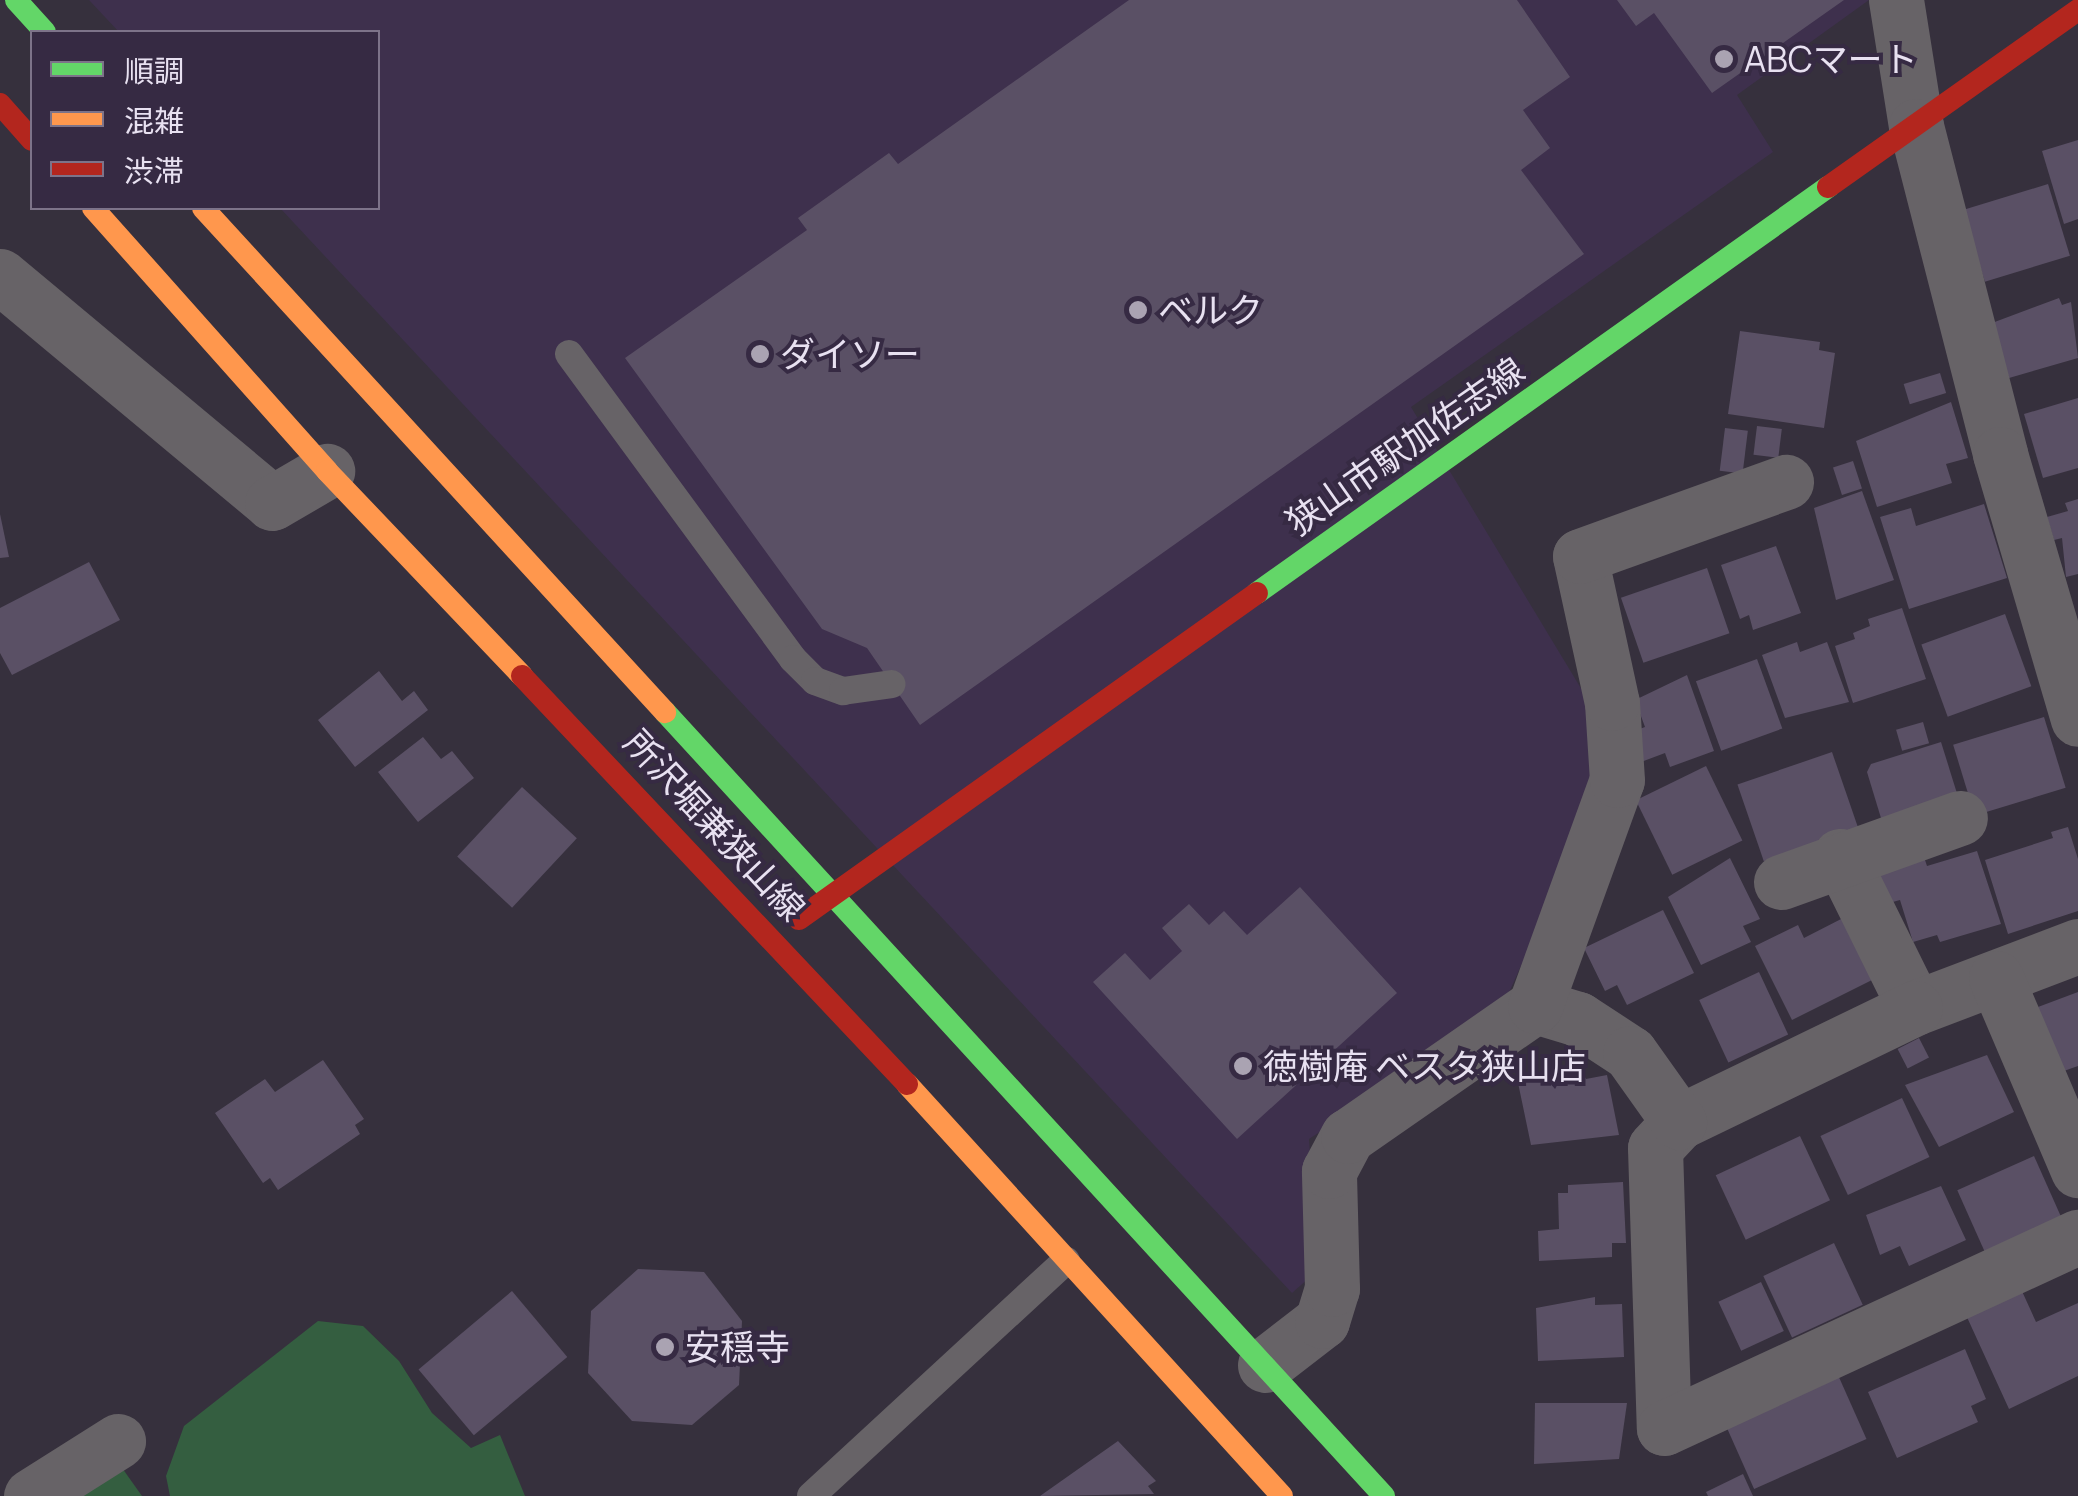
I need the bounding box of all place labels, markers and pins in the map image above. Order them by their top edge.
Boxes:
place label: ABCマート [1744,38,1918,80]
marker: ABCマート [1713,48,1735,70]
place label: ベルク [1158,289,1263,331]
marker: ベルク [1127,299,1149,321]
place label: ダイソー [780,333,920,375]
marker: ダイソー [749,343,771,365]
place label: 徳樹庵 ベスタ狭山店 [1263,1045,1585,1087]
marker: 徳樹庵 ベスタ狭山店 [1232,1055,1254,1077]
place label: 安穏寺 [685,1326,790,1368]
marker: 安穏寺 [654,1336,676,1358]

